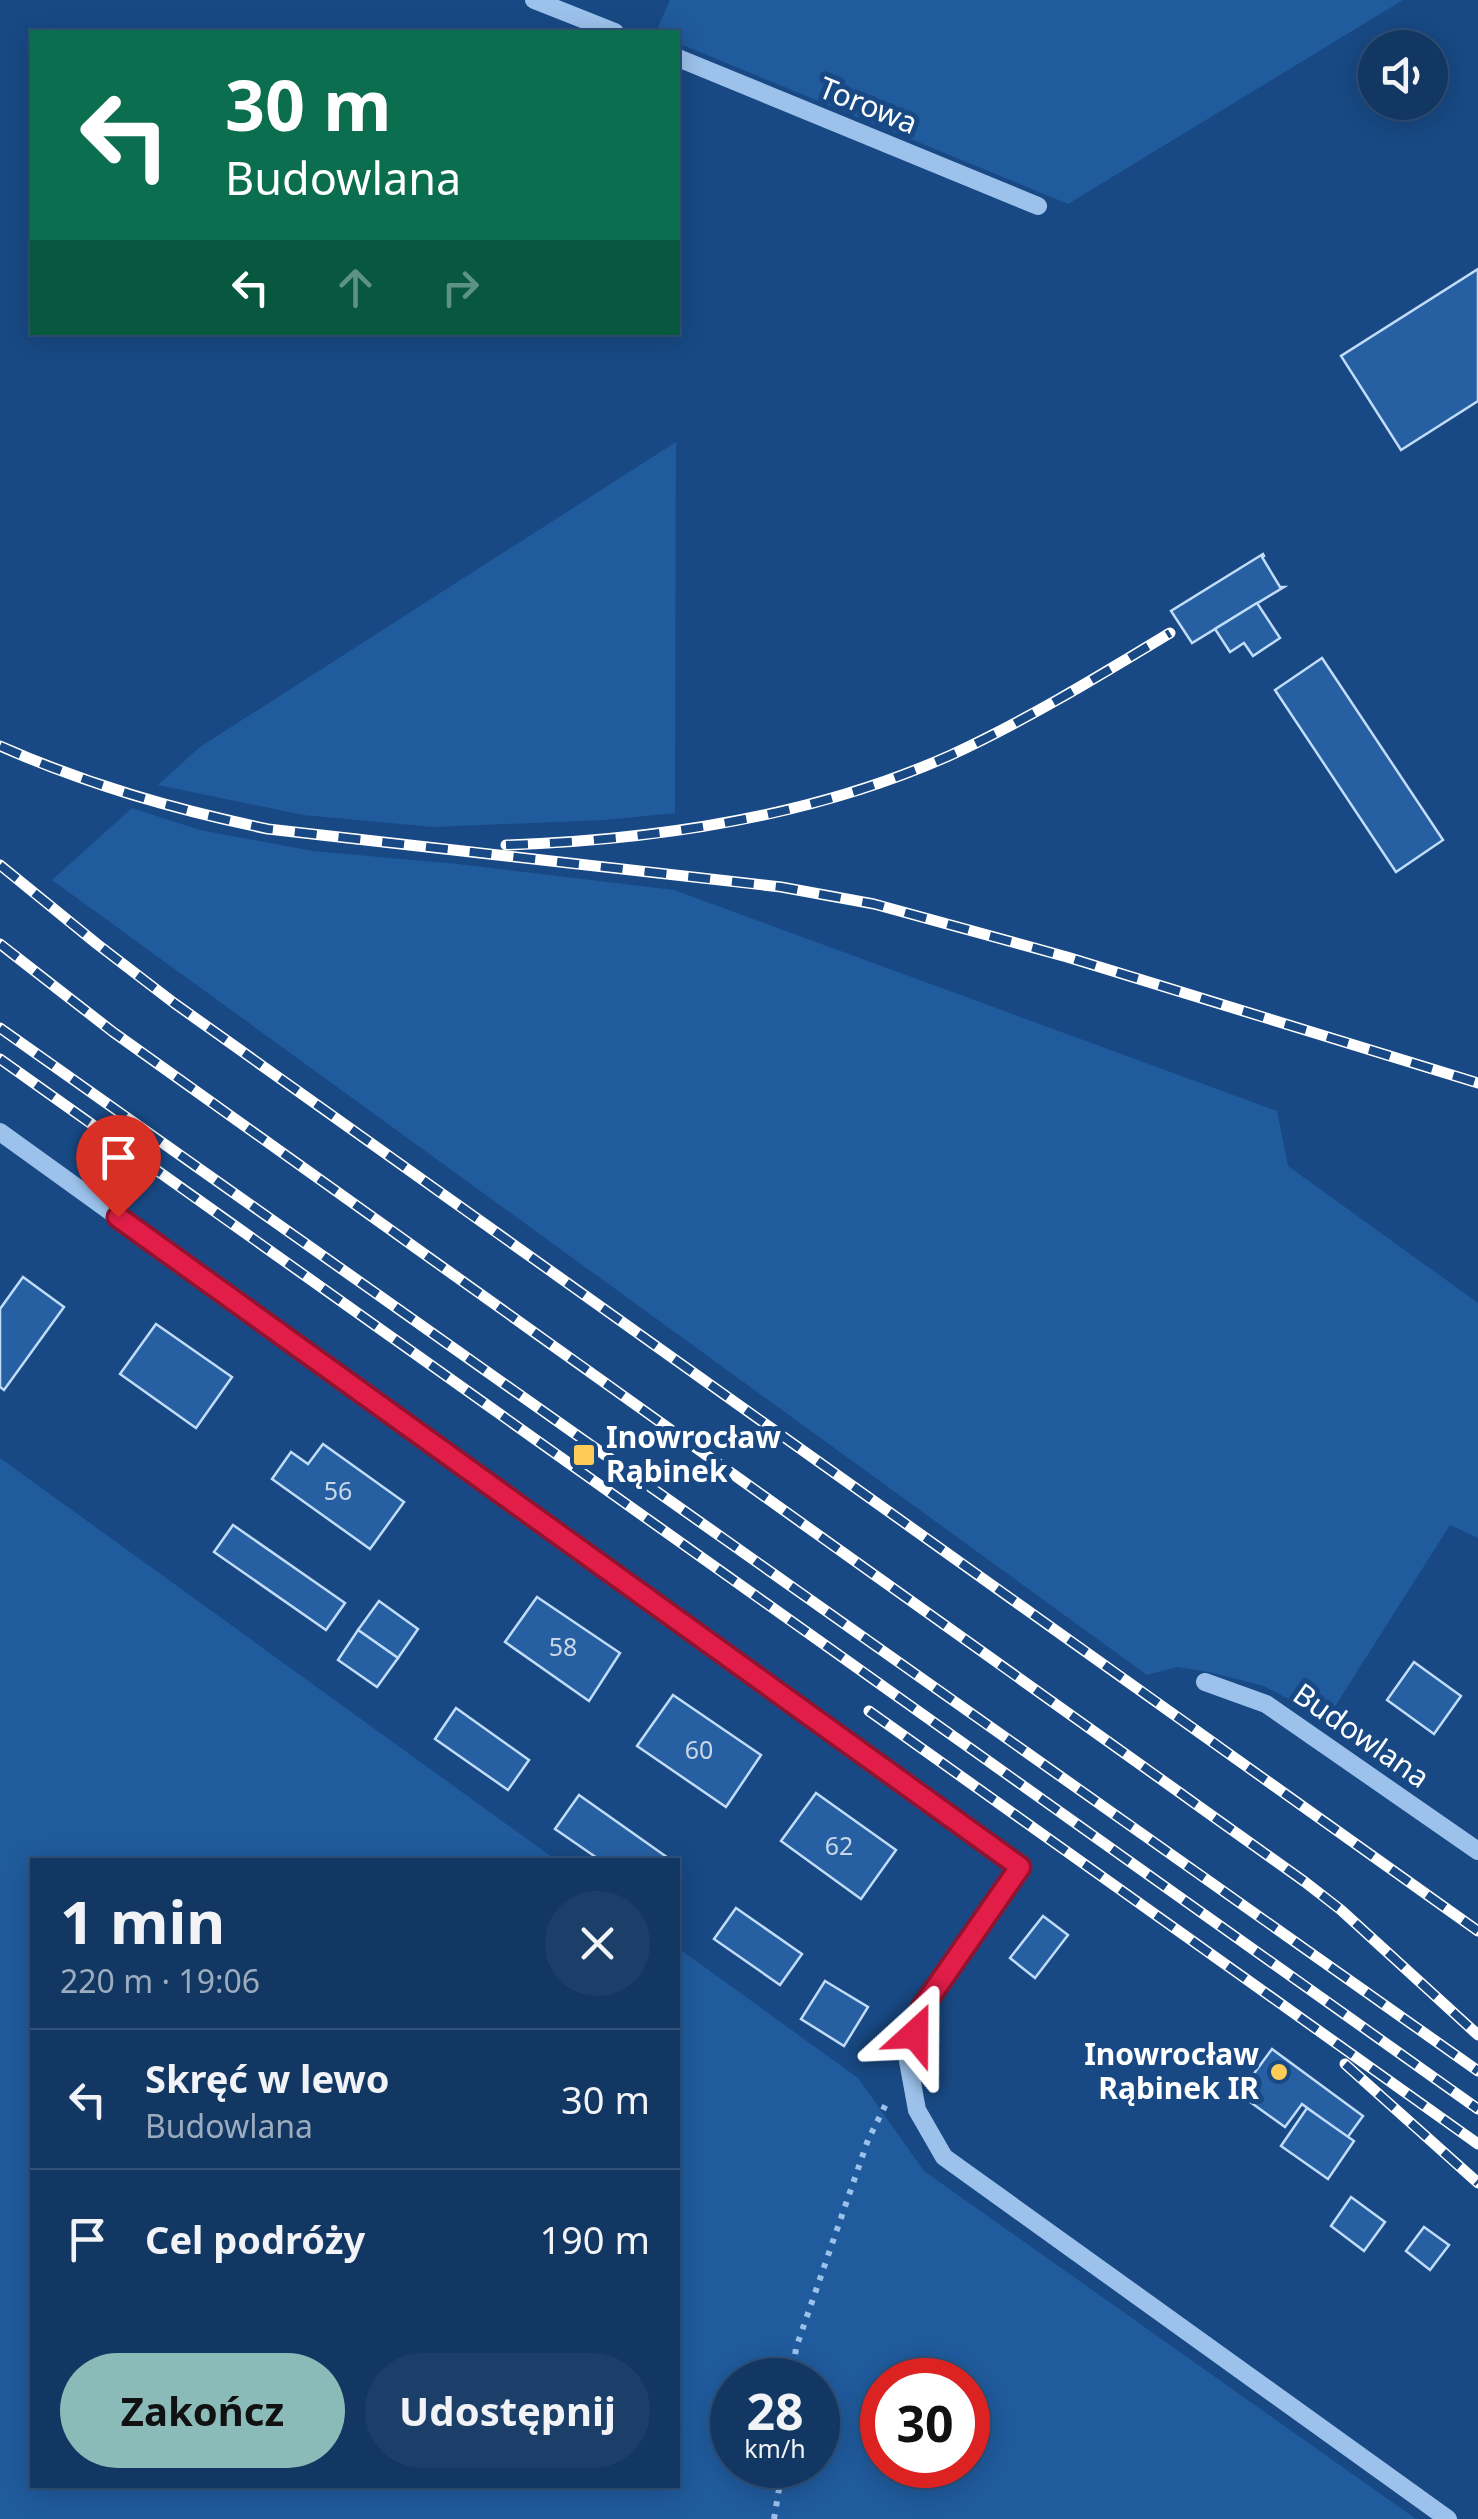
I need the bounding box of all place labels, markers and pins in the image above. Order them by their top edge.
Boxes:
pin [76,1115,161,1218]
place label: Inowrocław Rąbinek [606,1416,781,1491]
marker: Inowrocław Rąbinek [571,1442,597,1468]
place label: Inowrocław Rąbinek IR [1084,2033,1259,2108]
marker: Inowrocław Rąbinek IR [1268,2061,1290,2083]

